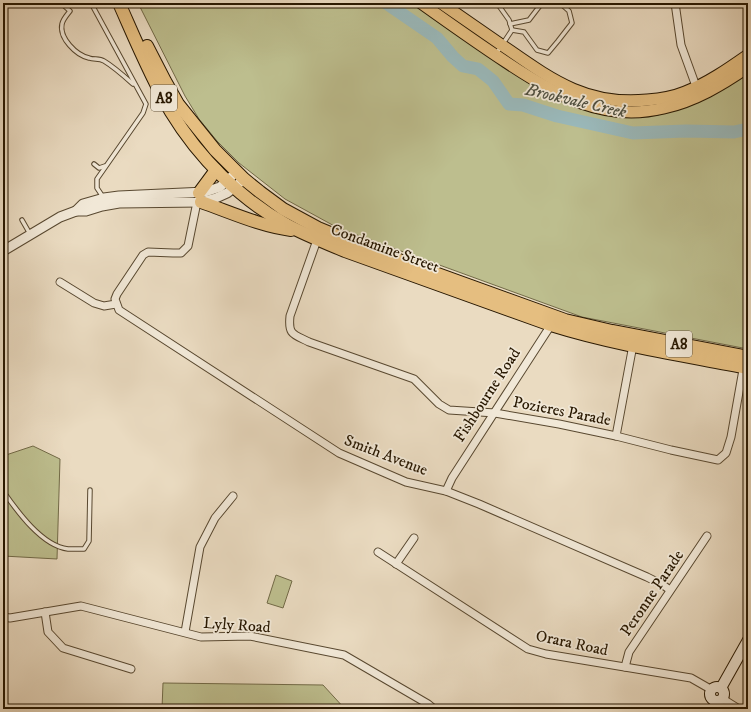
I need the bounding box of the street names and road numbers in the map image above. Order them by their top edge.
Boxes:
road number: A8 [151,85,177,111]
street label: Condamine Street [328,219,442,277]
road number: A8 [666,331,692,357]
street label: Fishbourne Road [449,344,525,446]
street label: Pozieres Parade [511,392,613,430]
street label: Smith Avenue [342,430,431,480]
street label: Peronne Parade [616,546,688,640]
street label: Lyly Road [203,613,271,637]
street label: Orara Road [534,626,610,660]

